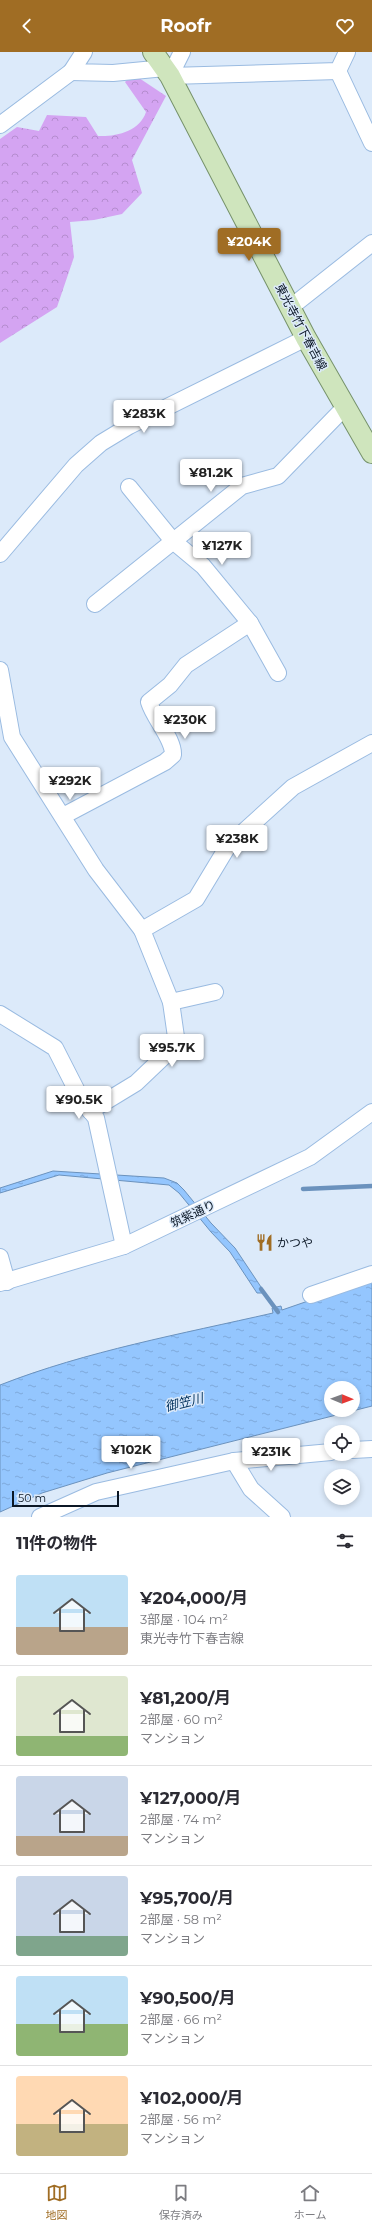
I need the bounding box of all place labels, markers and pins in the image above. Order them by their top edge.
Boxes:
pin: ¥204K [221,228,277,262]
pin: ¥283K [116,400,172,434]
pin: ¥81.2K [178,459,244,493]
pin: ¥127K [194,532,250,566]
pin: ¥230K [157,706,213,740]
pin: ¥292K [42,767,98,801]
pin: ¥238K [209,825,265,859]
pin: ¥95.7K [139,1034,205,1068]
pin: ¥90.5K [46,1086,112,1120]
restaurant icon: かつや [254,1233,274,1253]
place label: かつや [277,1235,313,1250]
pin: ¥102K [103,1436,159,1470]
pin: ¥231K [243,1438,299,1472]

